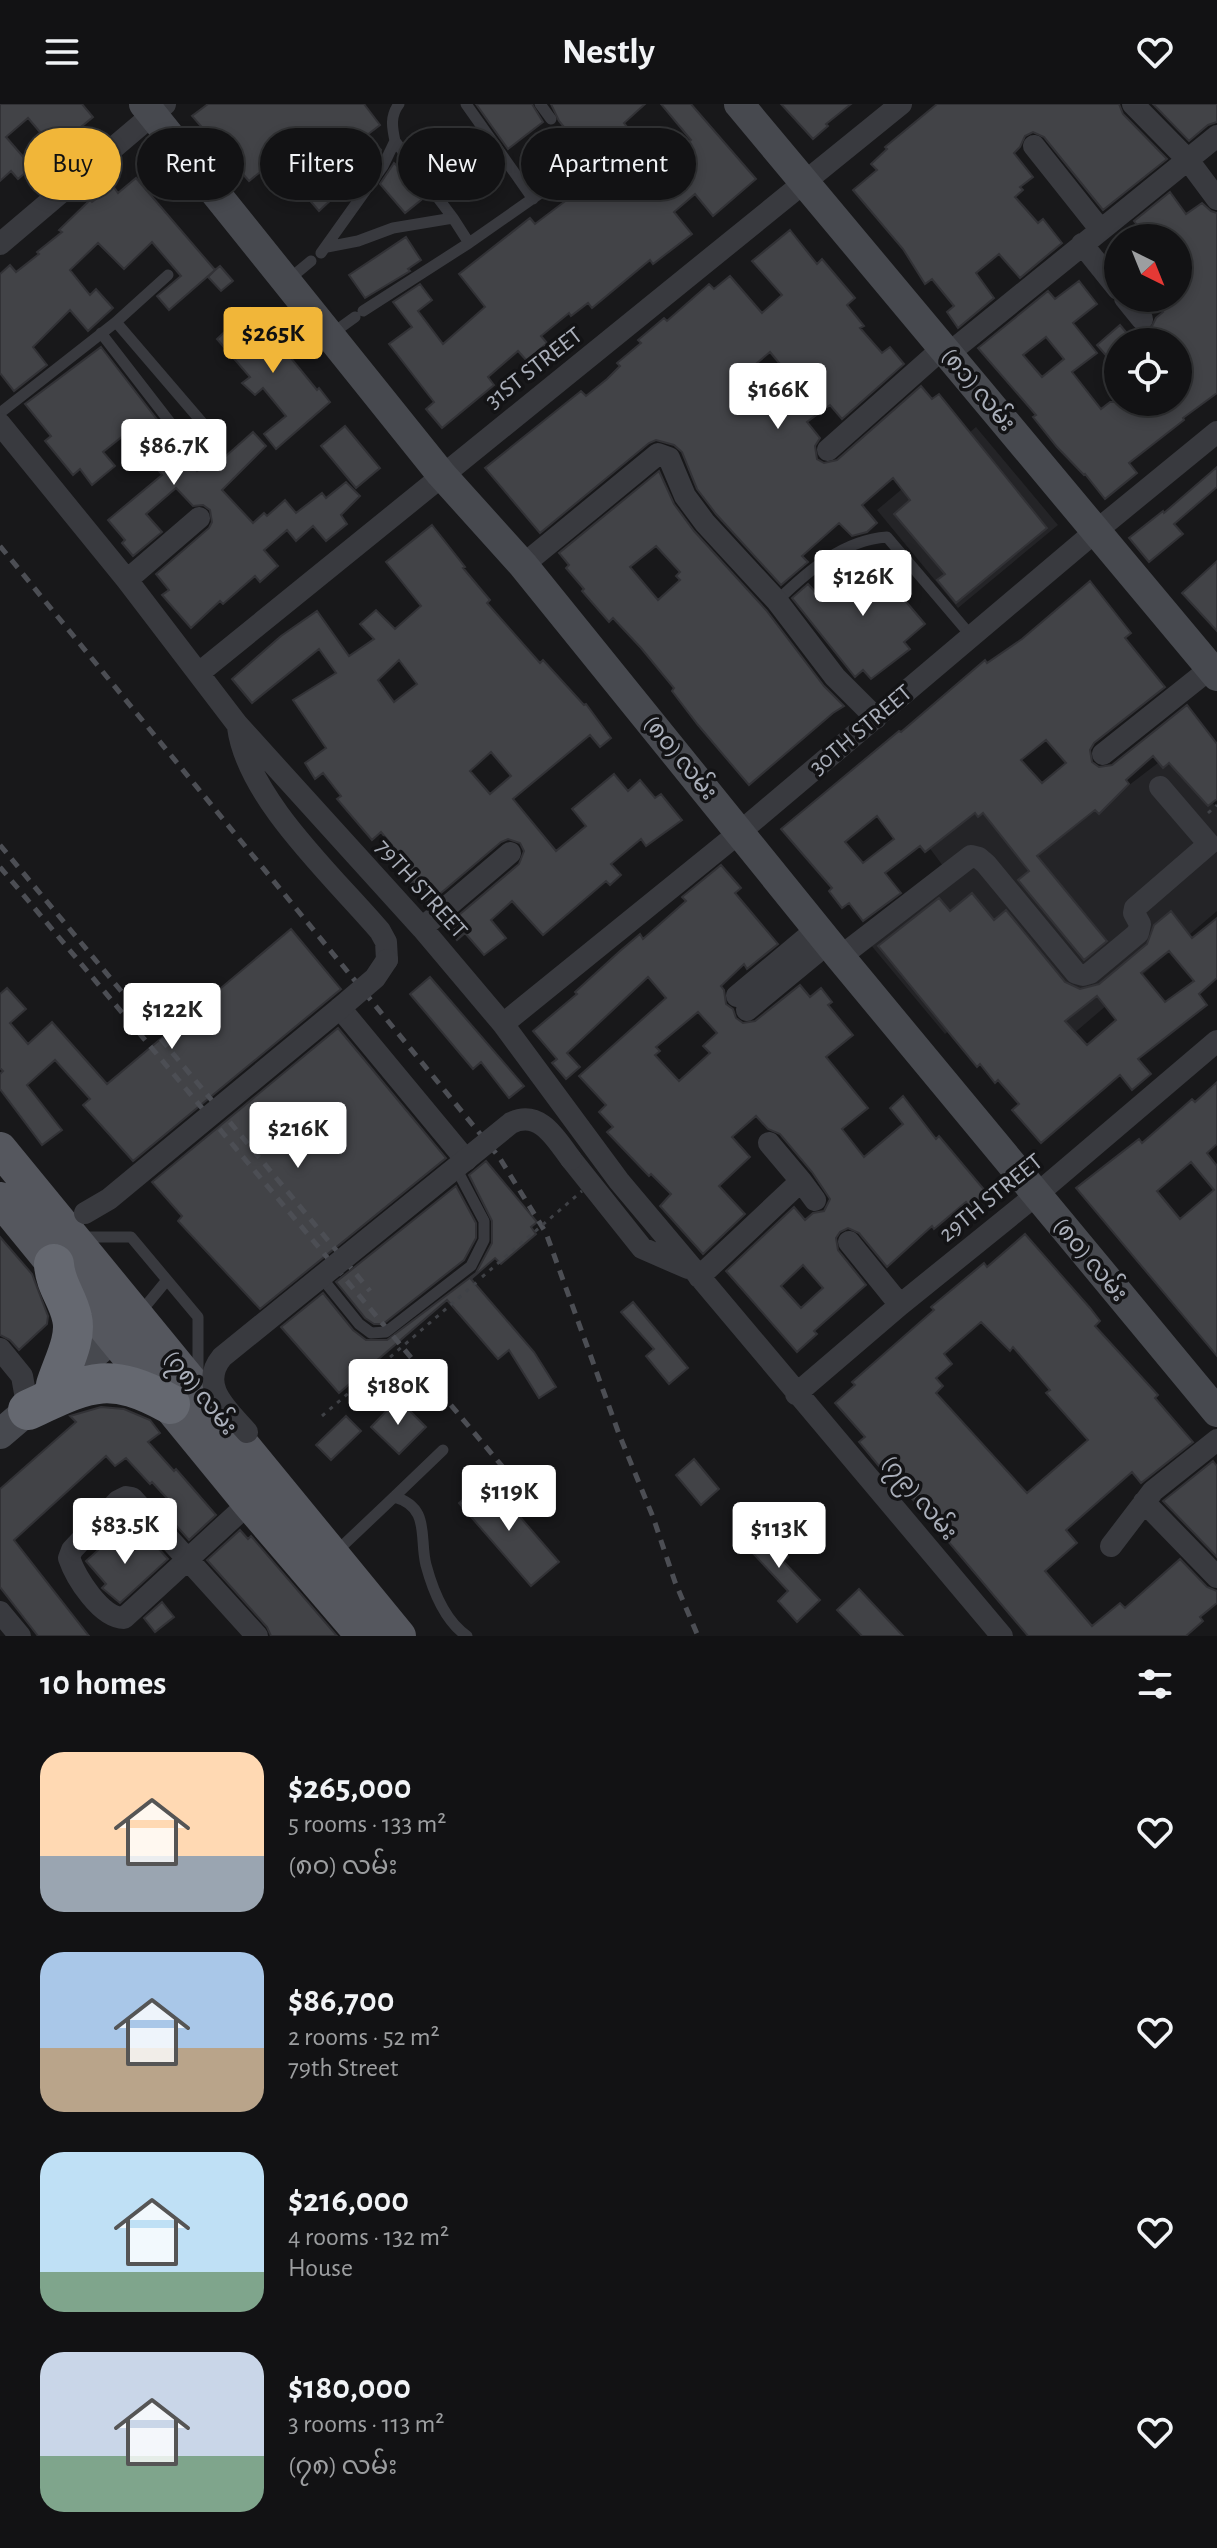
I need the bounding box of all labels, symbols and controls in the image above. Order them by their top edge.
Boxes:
icon: menu [40,30,84,74]
icon: heart [1133,30,1177,74]
text: Nestly [562,34,655,70]
chip: Buy [24,128,121,200]
chip: Rent [137,128,244,200]
chip: Filters [260,128,382,200]
chip: New [398,128,505,200]
chip: Apartment [521,128,696,200]
north arrow [1104,224,1192,312]
map controls [1104,224,1192,416]
pin: $265K [217,307,329,375]
text: $265K [242,320,304,346]
street label: 31ST STREET [481,323,587,413]
button: locate [1104,328,1192,416]
street label: (၈၁) လမ်း [937,341,1023,436]
pin: $166K [722,363,834,431]
text: $166K [747,376,809,402]
pin: $86.7K [109,419,239,487]
text: $86.7K [139,432,209,458]
pin: $126K [807,550,919,618]
text: $126K [832,563,894,589]
street label: 30TH STREET [805,680,917,780]
street label: (၈၀) လမ်း [639,708,725,805]
street label: 79TH STREET [370,835,472,943]
pin: $122K [116,983,228,1051]
text: $122K [142,996,202,1022]
pin: $216K [242,1102,354,1170]
text: $216K [267,1115,329,1141]
street label: 29TH STREET [935,1149,1047,1247]
street label: (၈၀) လမ်း [1048,1210,1136,1306]
street label: (၇၈) လမ်း [154,1343,245,1444]
pin: $180K [342,1359,454,1427]
text: $180K [367,1372,429,1398]
street label: (၇၉) လမ်း [872,1448,965,1549]
pin: $119K [453,1465,565,1533]
text: $119K [480,1478,538,1504]
pin: $83.5K [60,1498,190,1566]
pin: $113K [723,1502,835,1570]
text: $83.5K [91,1511,159,1537]
text: $113K [751,1515,807,1541]
icon: filters [1133,1662,1177,1706]
text: 10 homes [40,1667,166,1701]
text: $265,000 [288,1771,411,1805]
icon: home [104,1784,200,1880]
icon: heart [1133,1810,1177,1854]
text: 5 rooms · 133 m² [288,1811,446,1837]
text: (၈၀) လမ်း [288,1853,398,1879]
icon: home [104,1984,200,2080]
text: $86,700 [288,1984,394,2018]
icon: heart [1133,2010,1177,2054]
text: 2 rooms · 52 m² [288,2024,440,2050]
text: 79th Street [288,2055,398,2081]
icon: home [104,2184,200,2280]
text: $216,000 [288,2184,409,2218]
icon: heart [1133,2210,1177,2254]
text: 4 rooms · 132 m² [288,2224,449,2250]
text: House [288,2255,353,2281]
text: $180,000 [288,2371,411,2405]
icon: home [104,2384,200,2480]
icon: heart [1133,2410,1177,2454]
text: 3 rooms · 113 m² [288,2411,444,2437]
text: (၇၈) လမ်း [288,2453,397,2479]

